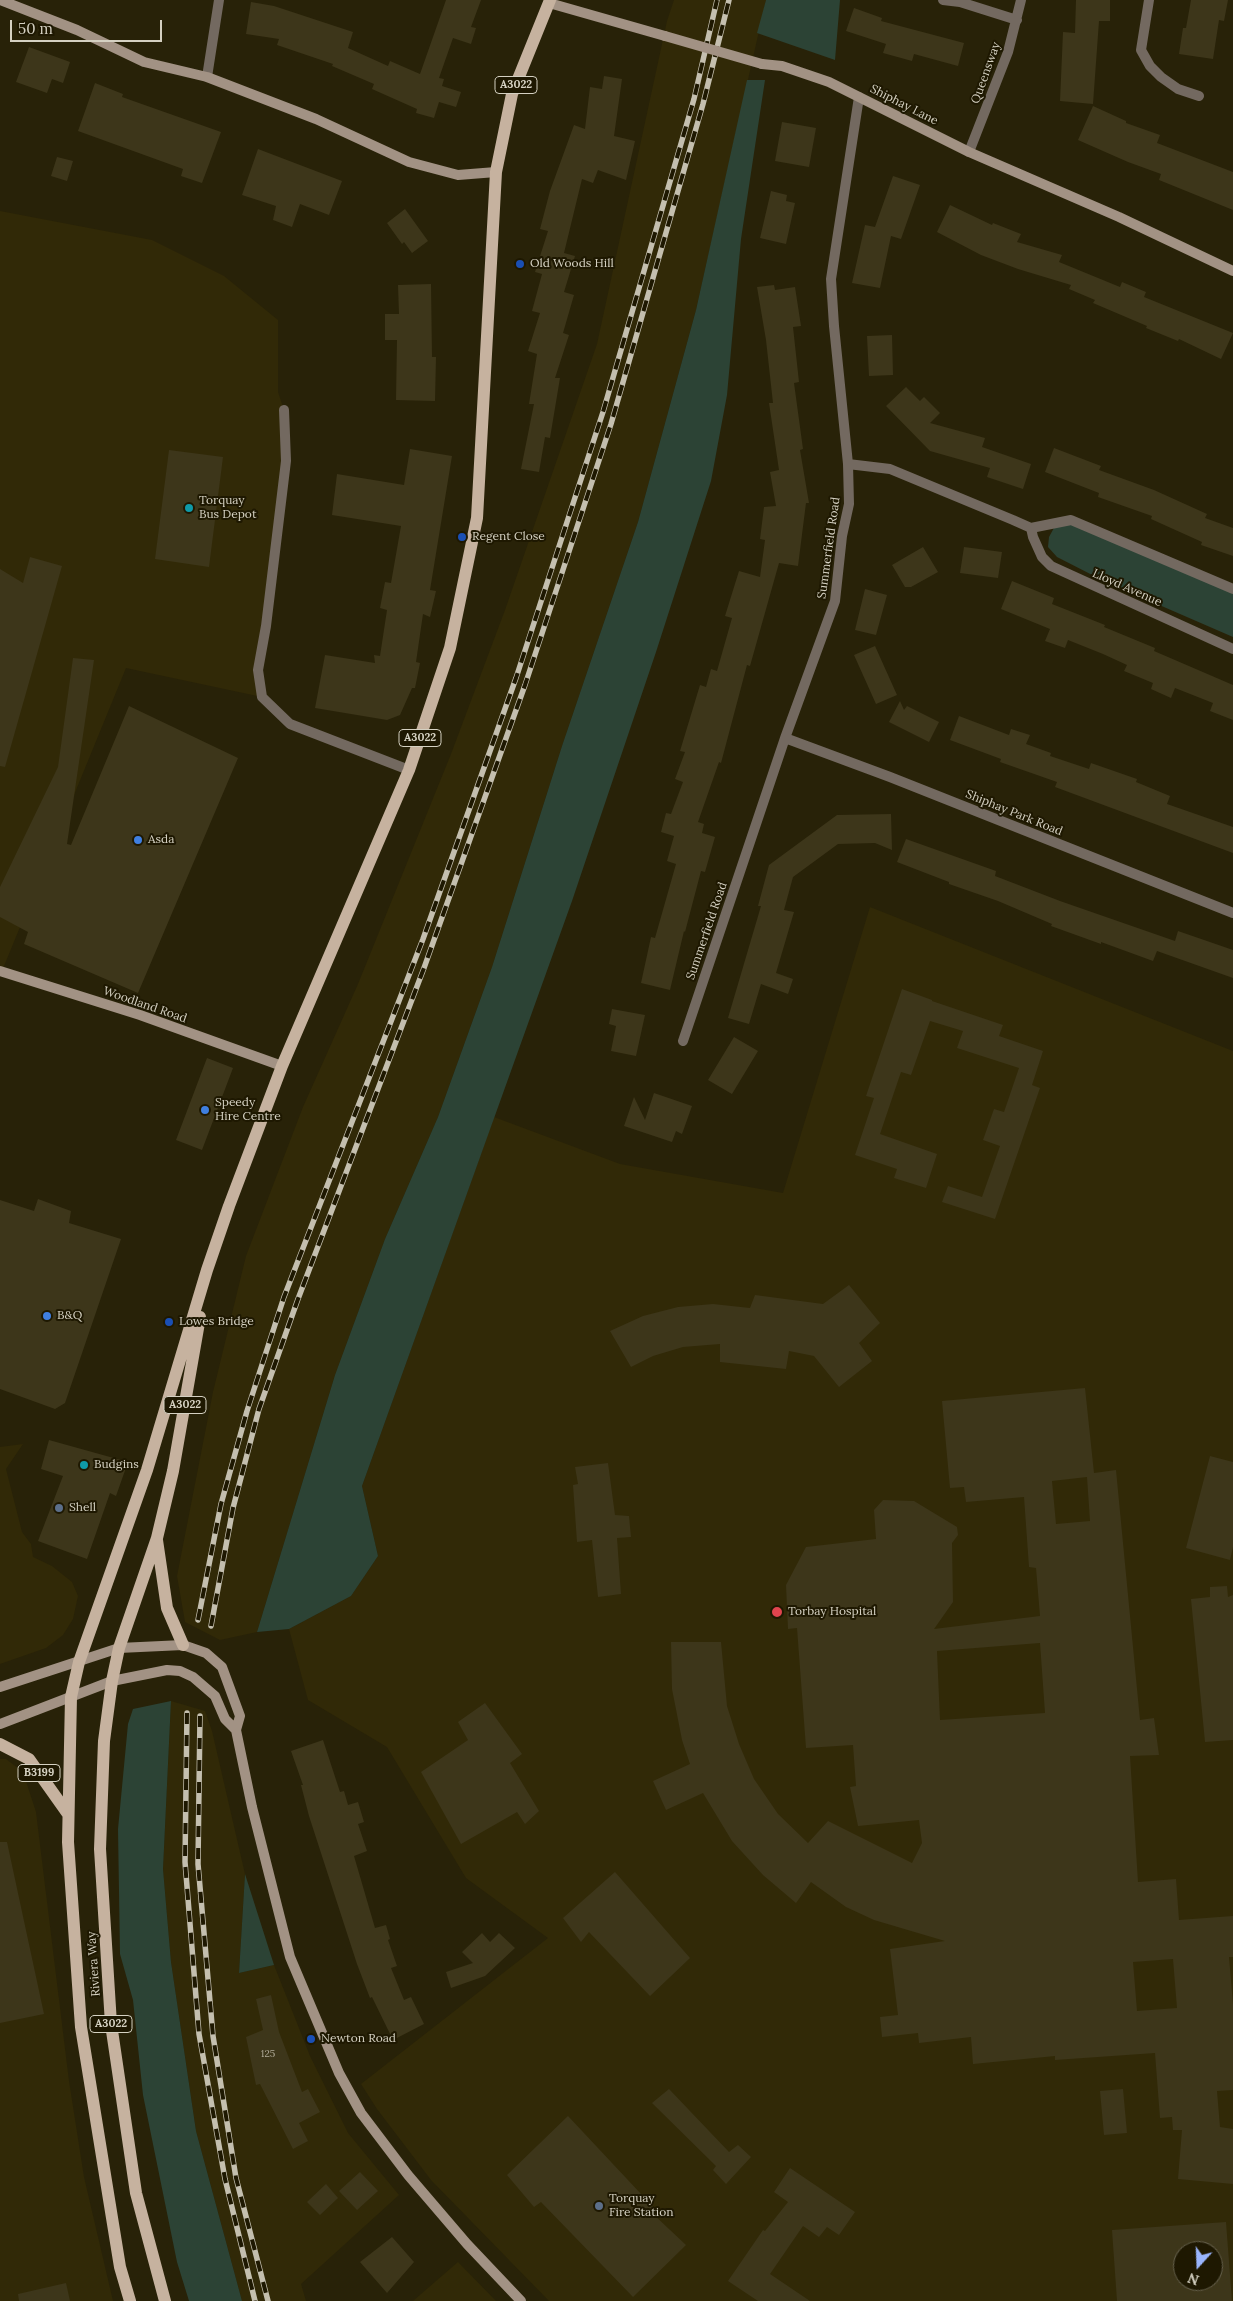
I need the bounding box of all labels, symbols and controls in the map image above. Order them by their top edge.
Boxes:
scale bar [12,10,165,42]
text: 50 m [18,19,53,38]
street label: Queensway [968,40,1004,106]
road number: A3022 [495,76,537,94]
street label: Shiphay Lane [868,82,940,128]
place label: Old Woods Hill [530,257,614,271]
marker: Old Woods Hill [514,258,526,270]
place label: Torquay Bus Depot [199,494,257,522]
street label: Summerfield Road [815,496,843,600]
marker: Torquay Bus Depot [183,502,195,514]
place label: Regent Close [472,530,545,544]
marker: Regent Close [456,531,468,543]
street label: Lloyd Avenue [1090,566,1164,610]
road number: A3022 [399,730,441,746]
street label: Shiphay Park Road [963,787,1065,839]
place label: Asda [148,833,174,847]
marker: Asda [132,834,144,846]
street label: Summerfield Road [684,880,730,982]
street label: Woodland Road [101,984,189,1026]
place label: Speedy Hire Centre [215,1096,281,1124]
marker: Speedy Hire Centre [199,1104,211,1116]
place label: B&Q [57,1309,82,1323]
marker: B&Q [41,1310,53,1322]
place label: Lowes Bridge [179,1315,254,1329]
marker: Lowes Bridge [163,1316,175,1328]
road number: A3022 [164,1396,206,1414]
place label: Budgins [94,1458,139,1472]
marker: Budgins [78,1459,90,1471]
place label: Shell [69,1501,96,1515]
marker: Shell [53,1502,65,1514]
marker: Torbay Hospital [770,1605,784,1619]
place label: Torbay Hospital [788,1605,876,1619]
road number: B3199 [18,1765,60,1782]
street label: Riviera Way [85,1931,103,1997]
road number: A3022 [90,2016,132,2032]
place label: Newton Road [321,2032,396,2046]
marker: Newton Road [305,2033,317,2045]
house number: 125 [261,2048,275,2060]
place label: Torquay Fire Station [609,2192,673,2220]
marker: Torquay Fire Station [593,2200,605,2212]
north arrow [1173,2241,1223,2291]
text: N [1185,2269,1201,2289]

